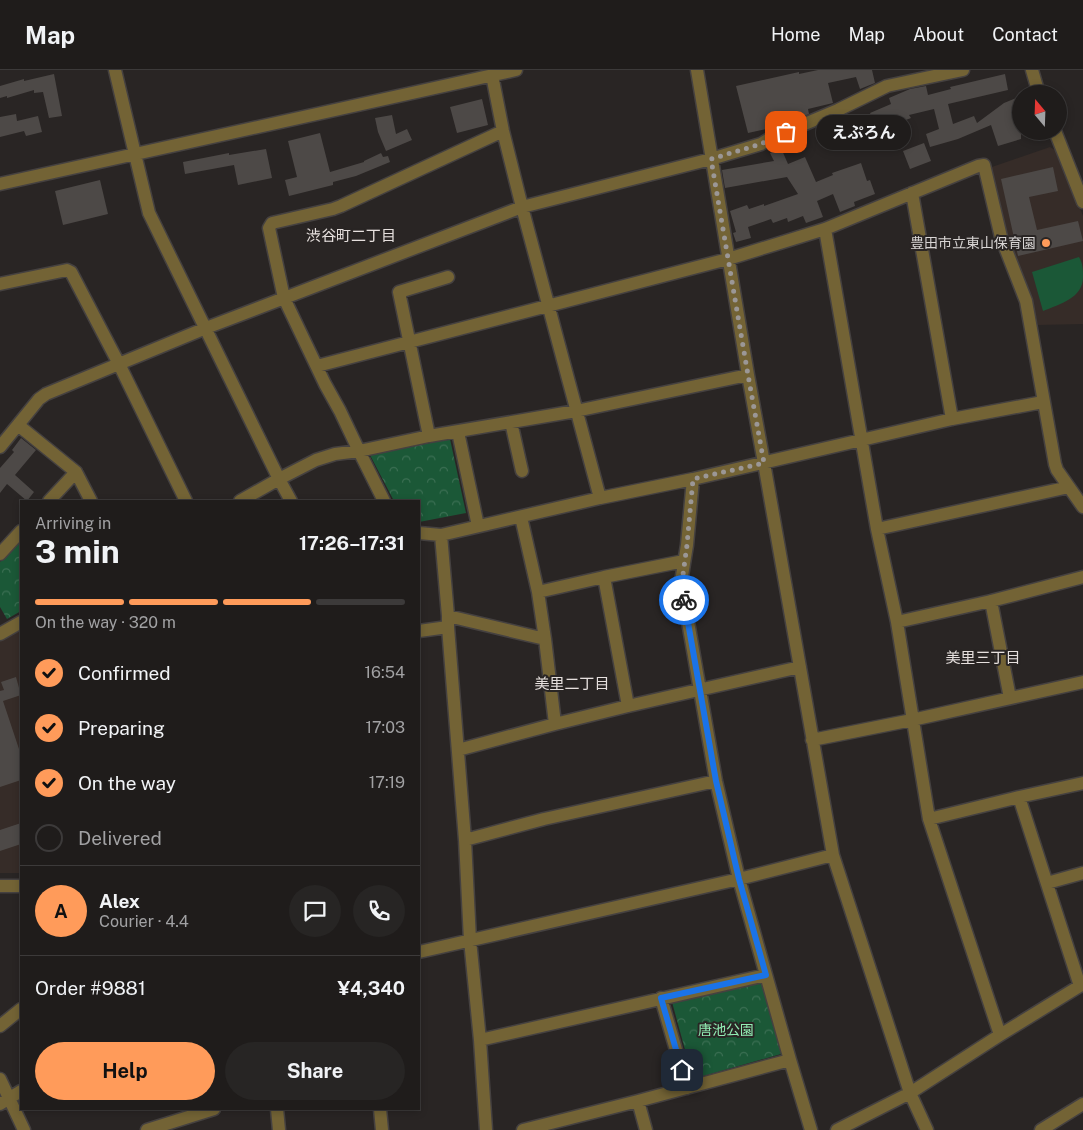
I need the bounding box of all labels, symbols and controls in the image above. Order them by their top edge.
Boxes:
text: Map [25,21,75,49]
text: Home [771,24,821,45]
text: Map [849,24,885,45]
text: About [913,24,964,45]
text: Contact [992,24,1058,45]
north arrow [1012,85,1068,140]
map controls [1012,85,1067,140]
pin [765,111,807,153]
callout: えぷろん [816,114,911,150]
icon: bag [772,118,800,146]
text: えぷろん [831,123,896,142]
district label: 渋谷町二丁目 [306,227,396,244]
place label: 豊田市立東山保育園 [910,235,1036,251]
marker: 豊田市立東山保育園 [1040,237,1052,249]
text: Arriving in [35,514,111,533]
text: 17:26–17:31 [299,532,405,554]
text: 3 min [35,533,120,570]
courier [659,575,709,625]
icon: bike [670,586,698,614]
text: On the way · 320 m [35,613,176,632]
district label: 美里三丁目 [945,649,1021,666]
icon: check [35,659,63,687]
text: Confirmed [78,662,171,684]
text: 16:54 [365,663,405,682]
district label: 美里二丁目 [534,675,610,692]
icon: check [35,714,63,742]
text: Preparing [78,717,165,739]
text: 17:03 [366,718,405,737]
icon: check [35,769,63,797]
text: On the way [78,772,176,794]
text: 17:19 [369,773,405,792]
text: Delivered [78,827,162,849]
button: chat [289,885,341,937]
button: phone [353,885,405,937]
text: Alex [99,890,140,912]
text: A [54,900,68,922]
text: Courier · 4.4 [99,912,189,931]
text: Order #9881 [35,977,146,999]
text: ¥4,340 [337,977,405,999]
park label: 唐池公園 [698,1022,754,1038]
button: Help [35,1042,215,1100]
button: Share [225,1042,405,1100]
pin [661,1049,703,1091]
icon: home [668,1056,696,1084]

